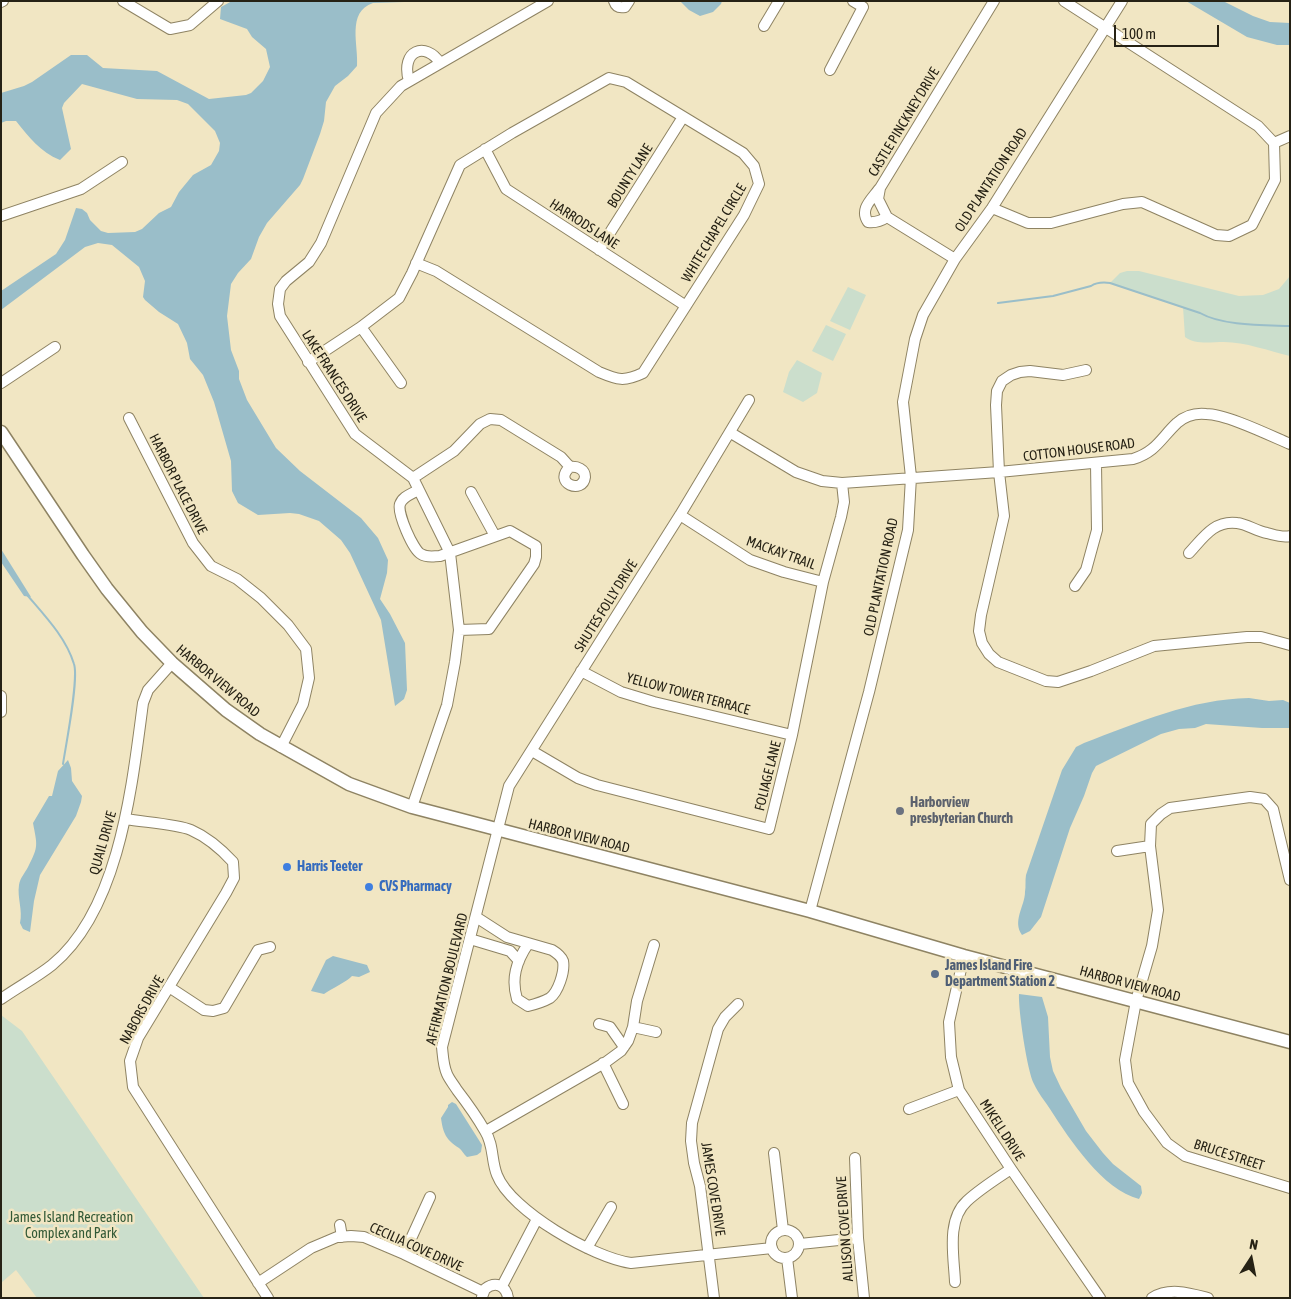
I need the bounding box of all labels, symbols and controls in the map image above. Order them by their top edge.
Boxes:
scale bar [1116,15,1221,47]
text: 100 m [1122,25,1156,42]
street label: CASTLE PINCKNEY DRIVE [865,65,943,179]
street label: OLD PLANTATION ROAD [951,125,1031,235]
street label: BOUNTY LANE [604,141,656,211]
street label: WHITE CHAPEL CIRCLE [678,181,750,285]
street label: HARRODS LANE [546,195,622,253]
street label: LAKE FRANCES DRIVE [298,327,370,425]
street label: HARBOR PLACE DRIVE [145,431,211,537]
street label: COTTON HOUSE ROAD [1022,435,1136,465]
street label: OLD PLANTATION ROAD [860,516,902,638]
street label: MACKAY TRAIL [744,533,818,573]
street label: SHUTES FOLLY DRIVE [571,557,641,655]
street label: HARBOR VIEW ROAD [173,641,263,721]
street label: YELLOW TOWER TERRACE [624,669,752,719]
street label: FOLIAGE LANE [751,739,785,813]
place label: Harborview presbyterian Church [910,795,1013,828]
marker: Harborview presbyterian Church [894,805,906,817]
street label: QUAIL DRIVE [86,809,120,877]
street label: HARBOR VIEW ROAD [527,815,631,857]
place label: Harris Teeter [297,859,362,875]
marker: Harris Teeter [281,861,293,873]
place label: CVS Pharmacy [379,879,452,895]
marker: CVS Pharmacy [363,881,375,893]
street label: AFFIRMATION BOULEVARD [422,911,472,1047]
place label: James Island Fire Department Station 2 [945,958,1055,990]
street label: HARBOR VIEW ROAD [1078,962,1182,1006]
marker: James Island Fire Department Station 2 [929,968,941,980]
street label: NABORS DRIVE [116,973,168,1047]
street label: MIKELL DRIVE [976,1096,1028,1164]
street label: BRUCE STREET [1192,1136,1266,1174]
street label: JAMES COVE DRIVE [697,1141,729,1237]
street label: ALLISON COVE DRIVE [833,1176,857,1282]
park label: James Island Recreation Complex and Park [9,1210,133,1242]
street label: CECILIA COVE DRIVE [367,1219,465,1275]
north arrow [1226,1234,1276,1284]
text: N [1248,1236,1259,1253]

